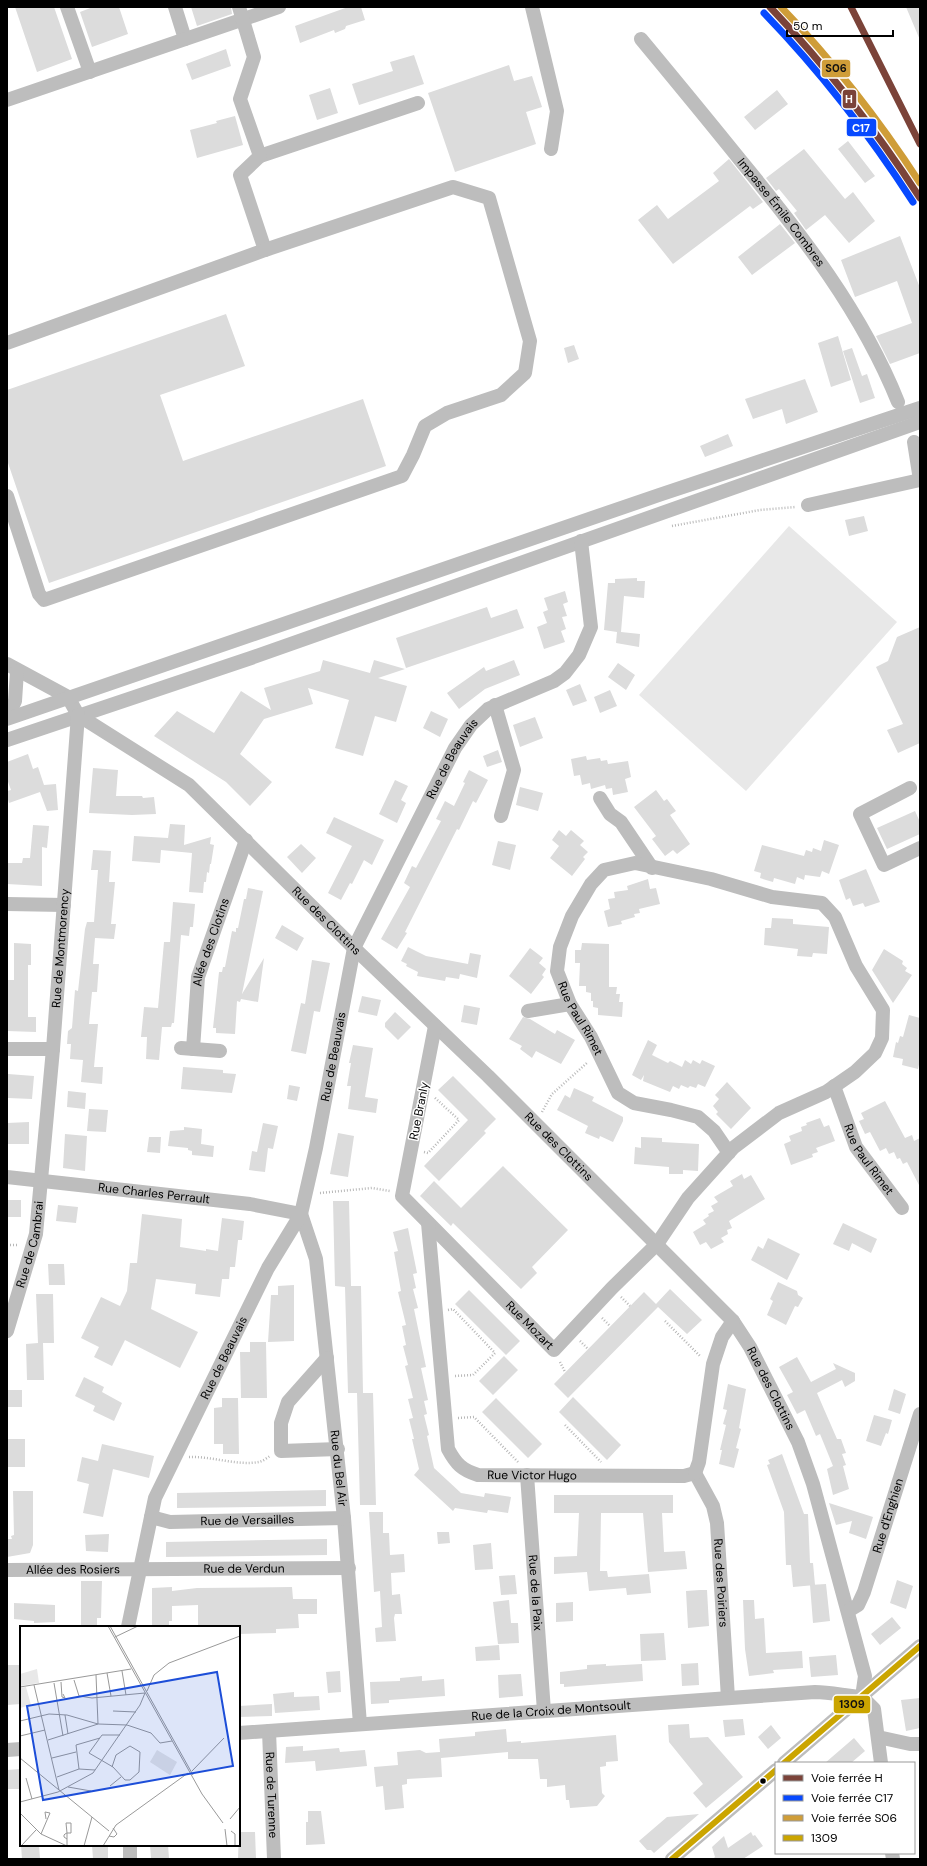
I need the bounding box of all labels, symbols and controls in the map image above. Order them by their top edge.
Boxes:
scale bar [787,12,893,38]
text: 50 m [793,18,822,34]
line badge: S06 [821,59,851,78]
text: S06 [825,61,847,75]
line badge: H [842,89,857,109]
text: H [845,92,853,106]
line badge: C17 [846,118,877,137]
text: C17 [852,121,870,135]
street label: Impasse Émile Combres [734,155,828,270]
street label: Rue de Beauvais [423,715,481,802]
street label: Rue des Clottins [288,883,364,958]
street label: Rue de Montmorency [48,888,73,1009]
street label: Allée des Clotins [189,896,233,987]
street label: Rue Paul Rimet [554,979,607,1058]
street label: Rue de Beauvais [317,1011,350,1103]
street label: Rue Branly [406,1080,432,1141]
street label: Rue des Clottins [521,1109,597,1185]
street label: Rue Paul Rimet [840,1122,898,1199]
street label: Rue Charles Perrault [97,1179,211,1208]
street label: Rue de Cambrai [12,1200,47,1290]
street label: Rue Mozart [502,1298,558,1353]
street label: Rue de Beauvais [197,1314,251,1402]
street label: Rue des Clottins [743,1344,799,1433]
street label: Rue du Bel Air [327,1429,351,1508]
street label: Rue Victor Hugo [487,1467,577,1483]
street label: Rue d'Enghien [869,1476,907,1555]
street label: Rue de Versailles [200,1511,294,1529]
street label: Rue des Poiriers [710,1538,732,1628]
street label: Rue de la Paix [525,1554,546,1631]
street label: Rue de Verdun [203,1560,285,1577]
street label: Allée des Rosiers [26,1561,120,1578]
inset map [20,1626,240,1846]
line badge: 1309 [833,1695,871,1714]
street label: Rue de la Croix de Montsoult [471,1697,632,1724]
text: 1309 [839,1697,865,1711]
street label: Rue de Turenne [262,1752,281,1839]
legend [775,1762,915,1854]
text: Voie ferrée H [811,1770,883,1786]
unlabelled marker [758,1776,768,1786]
text: Voie ferrée C17 [811,1790,893,1806]
text: Voie ferrée S06 [811,1810,897,1826]
text: 1309 [811,1830,838,1846]

